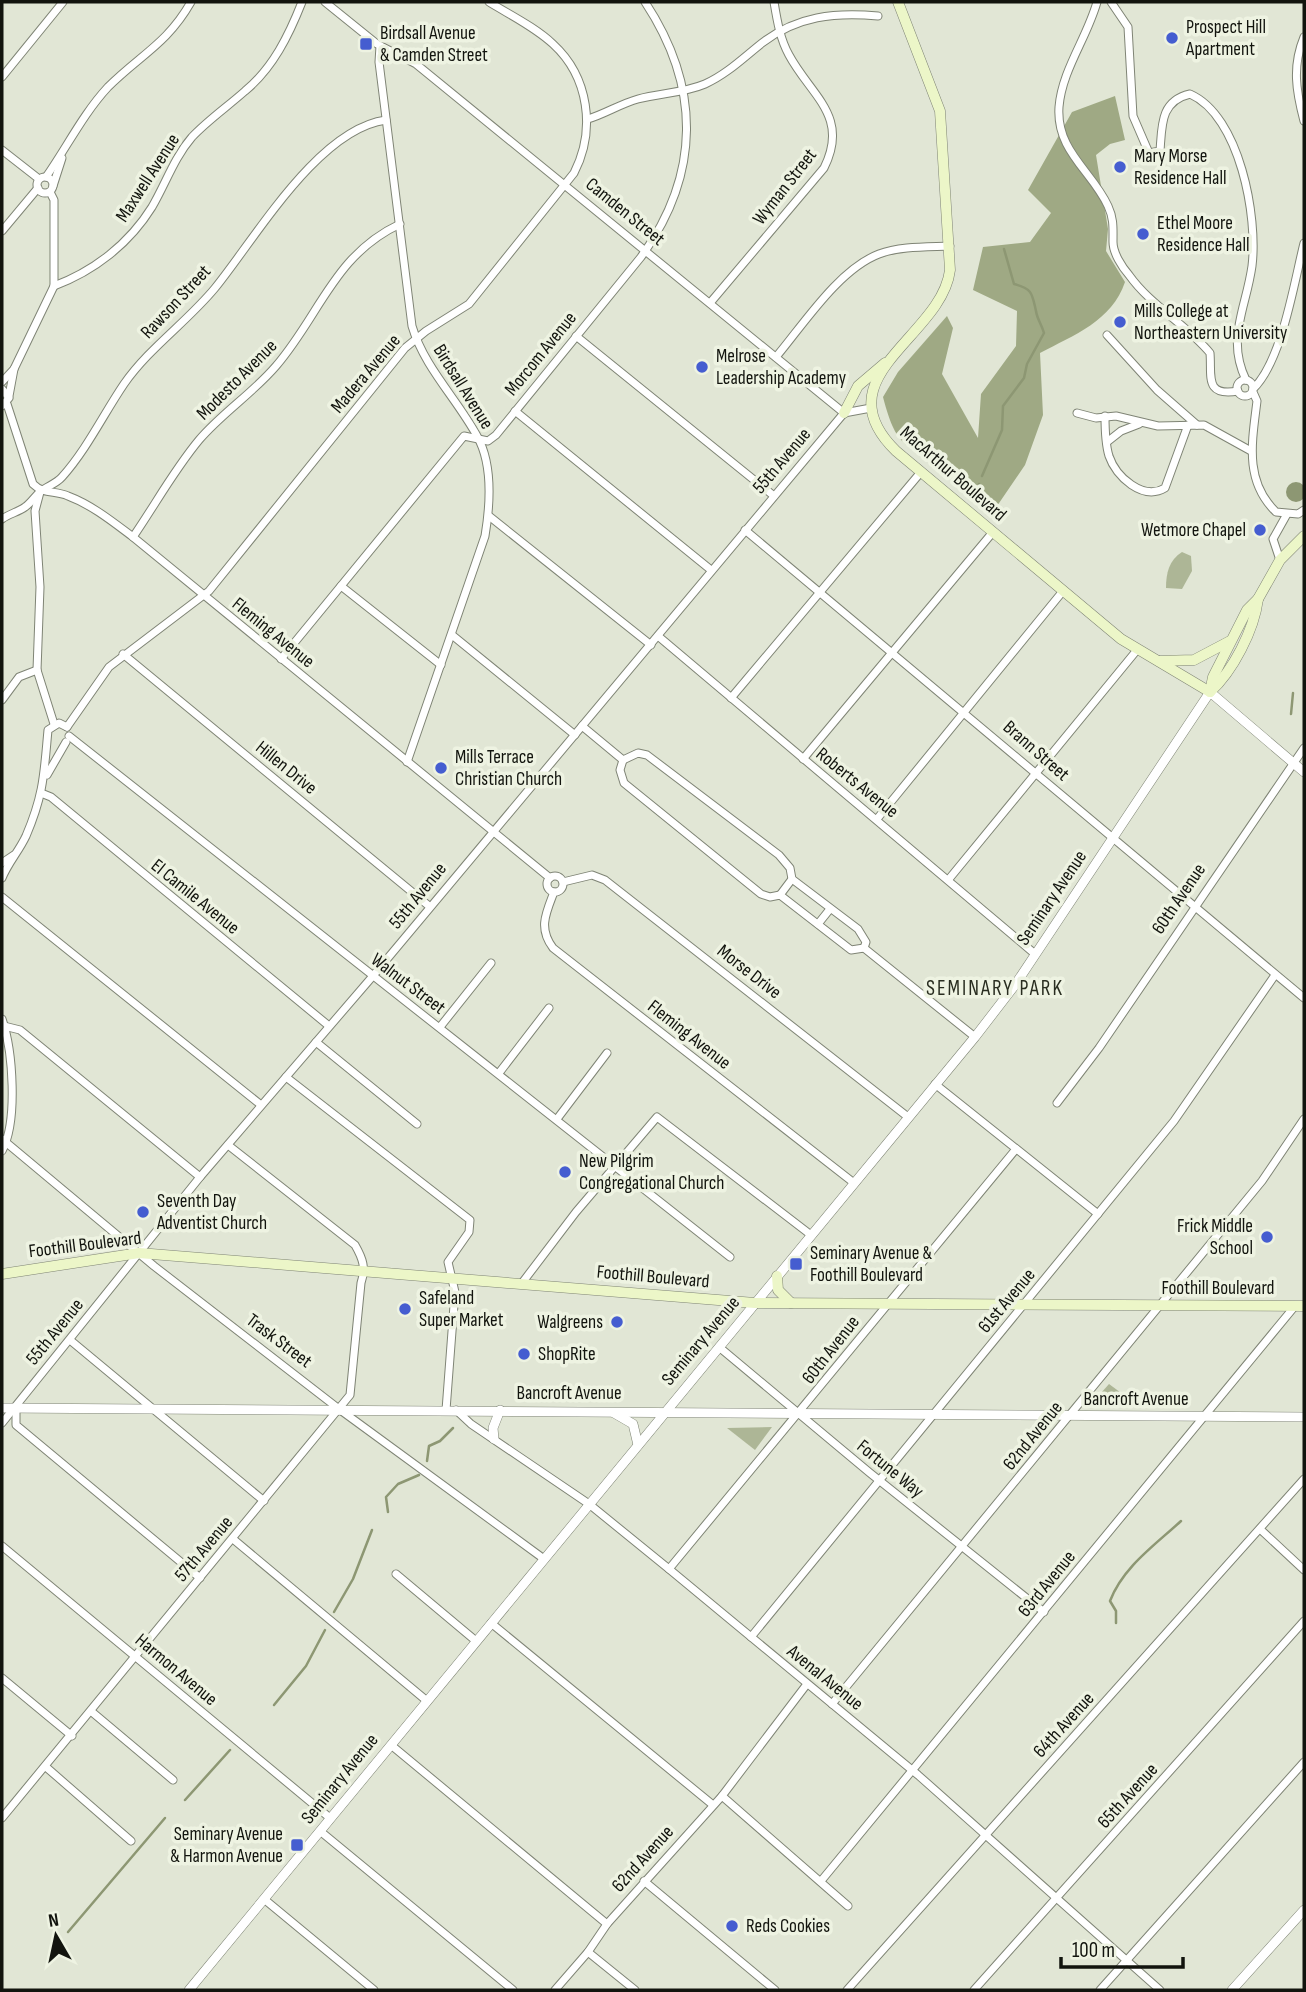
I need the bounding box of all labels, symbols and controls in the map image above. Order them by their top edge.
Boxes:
place label: Prospect Hill Apartment [1185,16,1266,61]
place label: Birdsall Avenue & Camden Street [380,22,488,67]
marker: Prospect Hill Apartment [1164,30,1180,46]
marker: Birdsall Avenue & Camden Street [358,36,374,52]
street label: Maxwell Avenue [111,130,185,226]
street label: Wyman Street [748,144,822,230]
place label: Mary Morse Residence Hall [1134,145,1226,190]
marker: Mary Morse Residence Hall [1112,159,1128,175]
street label: Camden Street [581,173,669,251]
place label: Ethel Moore Residence Hall [1157,212,1249,257]
marker: Ethel Moore Residence Hall [1135,226,1151,242]
street label: Rawson Street [136,260,216,344]
place label: Mills College at Northeastern University [1134,300,1288,345]
street label: Morcom Avenue [500,307,582,401]
marker: Mills College at Northeastern University [1112,314,1128,330]
street label: Madera Avenue [326,330,406,418]
street label: Modesto Avenue [192,335,282,425]
street label: Birdsall Avenue [428,340,498,434]
place label: Melrose Leadership Academy [716,345,847,390]
marker: Melrose Leadership Academy [694,359,710,375]
street label: MacArthur Boulevard [895,422,1011,526]
street label: 55th Avenue [748,423,816,499]
place label: Wetmore Chapel [1141,519,1246,542]
marker: Wetmore Chapel [1252,522,1268,538]
street label: Fleming Avenue [227,593,319,673]
street label: Brann Street [998,716,1074,786]
street label: Hillen Drive [251,736,321,800]
street label: Roberts Avenue [811,743,903,823]
place label: Mills Terrace Christian Church [455,746,562,791]
marker: Mills Terrace Christian Church [433,760,449,776]
street label: Seminary Avenue [1012,846,1092,950]
street label: El Camile Avenue [146,854,244,940]
street label: 55th Avenue [384,858,452,934]
street label: 60th Avenue [1147,859,1211,939]
street label: Morse Drive [712,940,786,1004]
street label: Walnut Street [366,948,450,1020]
district label: SEMINARY PARK [926,976,1064,1001]
street label: Fleming Avenue [643,995,735,1075]
place label: New Pilgrim Congregational Church [579,1150,724,1195]
marker: New Pilgrim Congregational Church [557,1164,573,1180]
place label: Seventh Day Adventist Church [156,1190,267,1235]
marker: Seventh Day Adventist Church [135,1204,151,1220]
place label: Frick Middle School [1177,1215,1253,1260]
street label: Foothill Boulevard [27,1227,143,1263]
marker: Frick Middle School [1259,1229,1275,1245]
place label: Seminary Avenue & Foothill Boulevard [810,1242,932,1287]
marker: Seminary Avenue & Foothill Boulevard [788,1256,804,1272]
street label: Foothill Boulevard [596,1261,710,1293]
street label: 61st Avenue [973,1264,1041,1338]
street label: Foothill Boulevard [1161,1277,1275,1300]
place label: Safeland Super Market [419,1287,504,1332]
street label: Seminary Avenue [657,1292,745,1390]
street label: 55th Avenue [21,1294,89,1370]
marker: Safeland Super Market [397,1301,413,1317]
street label: Trask Street [242,1309,316,1373]
place label: Walgreens [537,1311,603,1334]
street label: 60th Avenue [797,1311,865,1389]
marker: Walgreens [609,1314,625,1330]
place label: ShopRite [538,1343,596,1366]
marker: ShopRite [516,1346,532,1362]
street label: Bancroft Avenue [516,1382,622,1405]
street label: Bancroft Avenue [1083,1388,1189,1411]
street label: 62nd Avenue [998,1397,1068,1475]
street label: Fortune Way [852,1435,929,1503]
street label: 57th Avenue [170,1511,238,1587]
street label: 63rd Avenue [1013,1546,1081,1622]
street label: Harmon Avenue [130,1629,222,1711]
street label: Avenal Avenue [782,1640,868,1716]
street label: 64th Avenue [1029,1688,1099,1762]
street label: Seminary Avenue [297,1729,383,1829]
street label: 65th Avenue [1093,1759,1163,1833]
street label: 62nd Avenue [607,1821,679,1897]
place label: Seminary Avenue & Harmon Avenue [170,1823,283,1868]
marker: Seminary Avenue & Harmon Avenue [289,1837,305,1853]
north arrow [21,1901,91,1971]
text: N [47,1909,60,1933]
place label: Reds Cookies [746,1915,830,1938]
marker: Reds Cookies [724,1918,740,1934]
scale bar [1061,1926,1184,1970]
text: 100 m [1072,1938,1115,1963]

